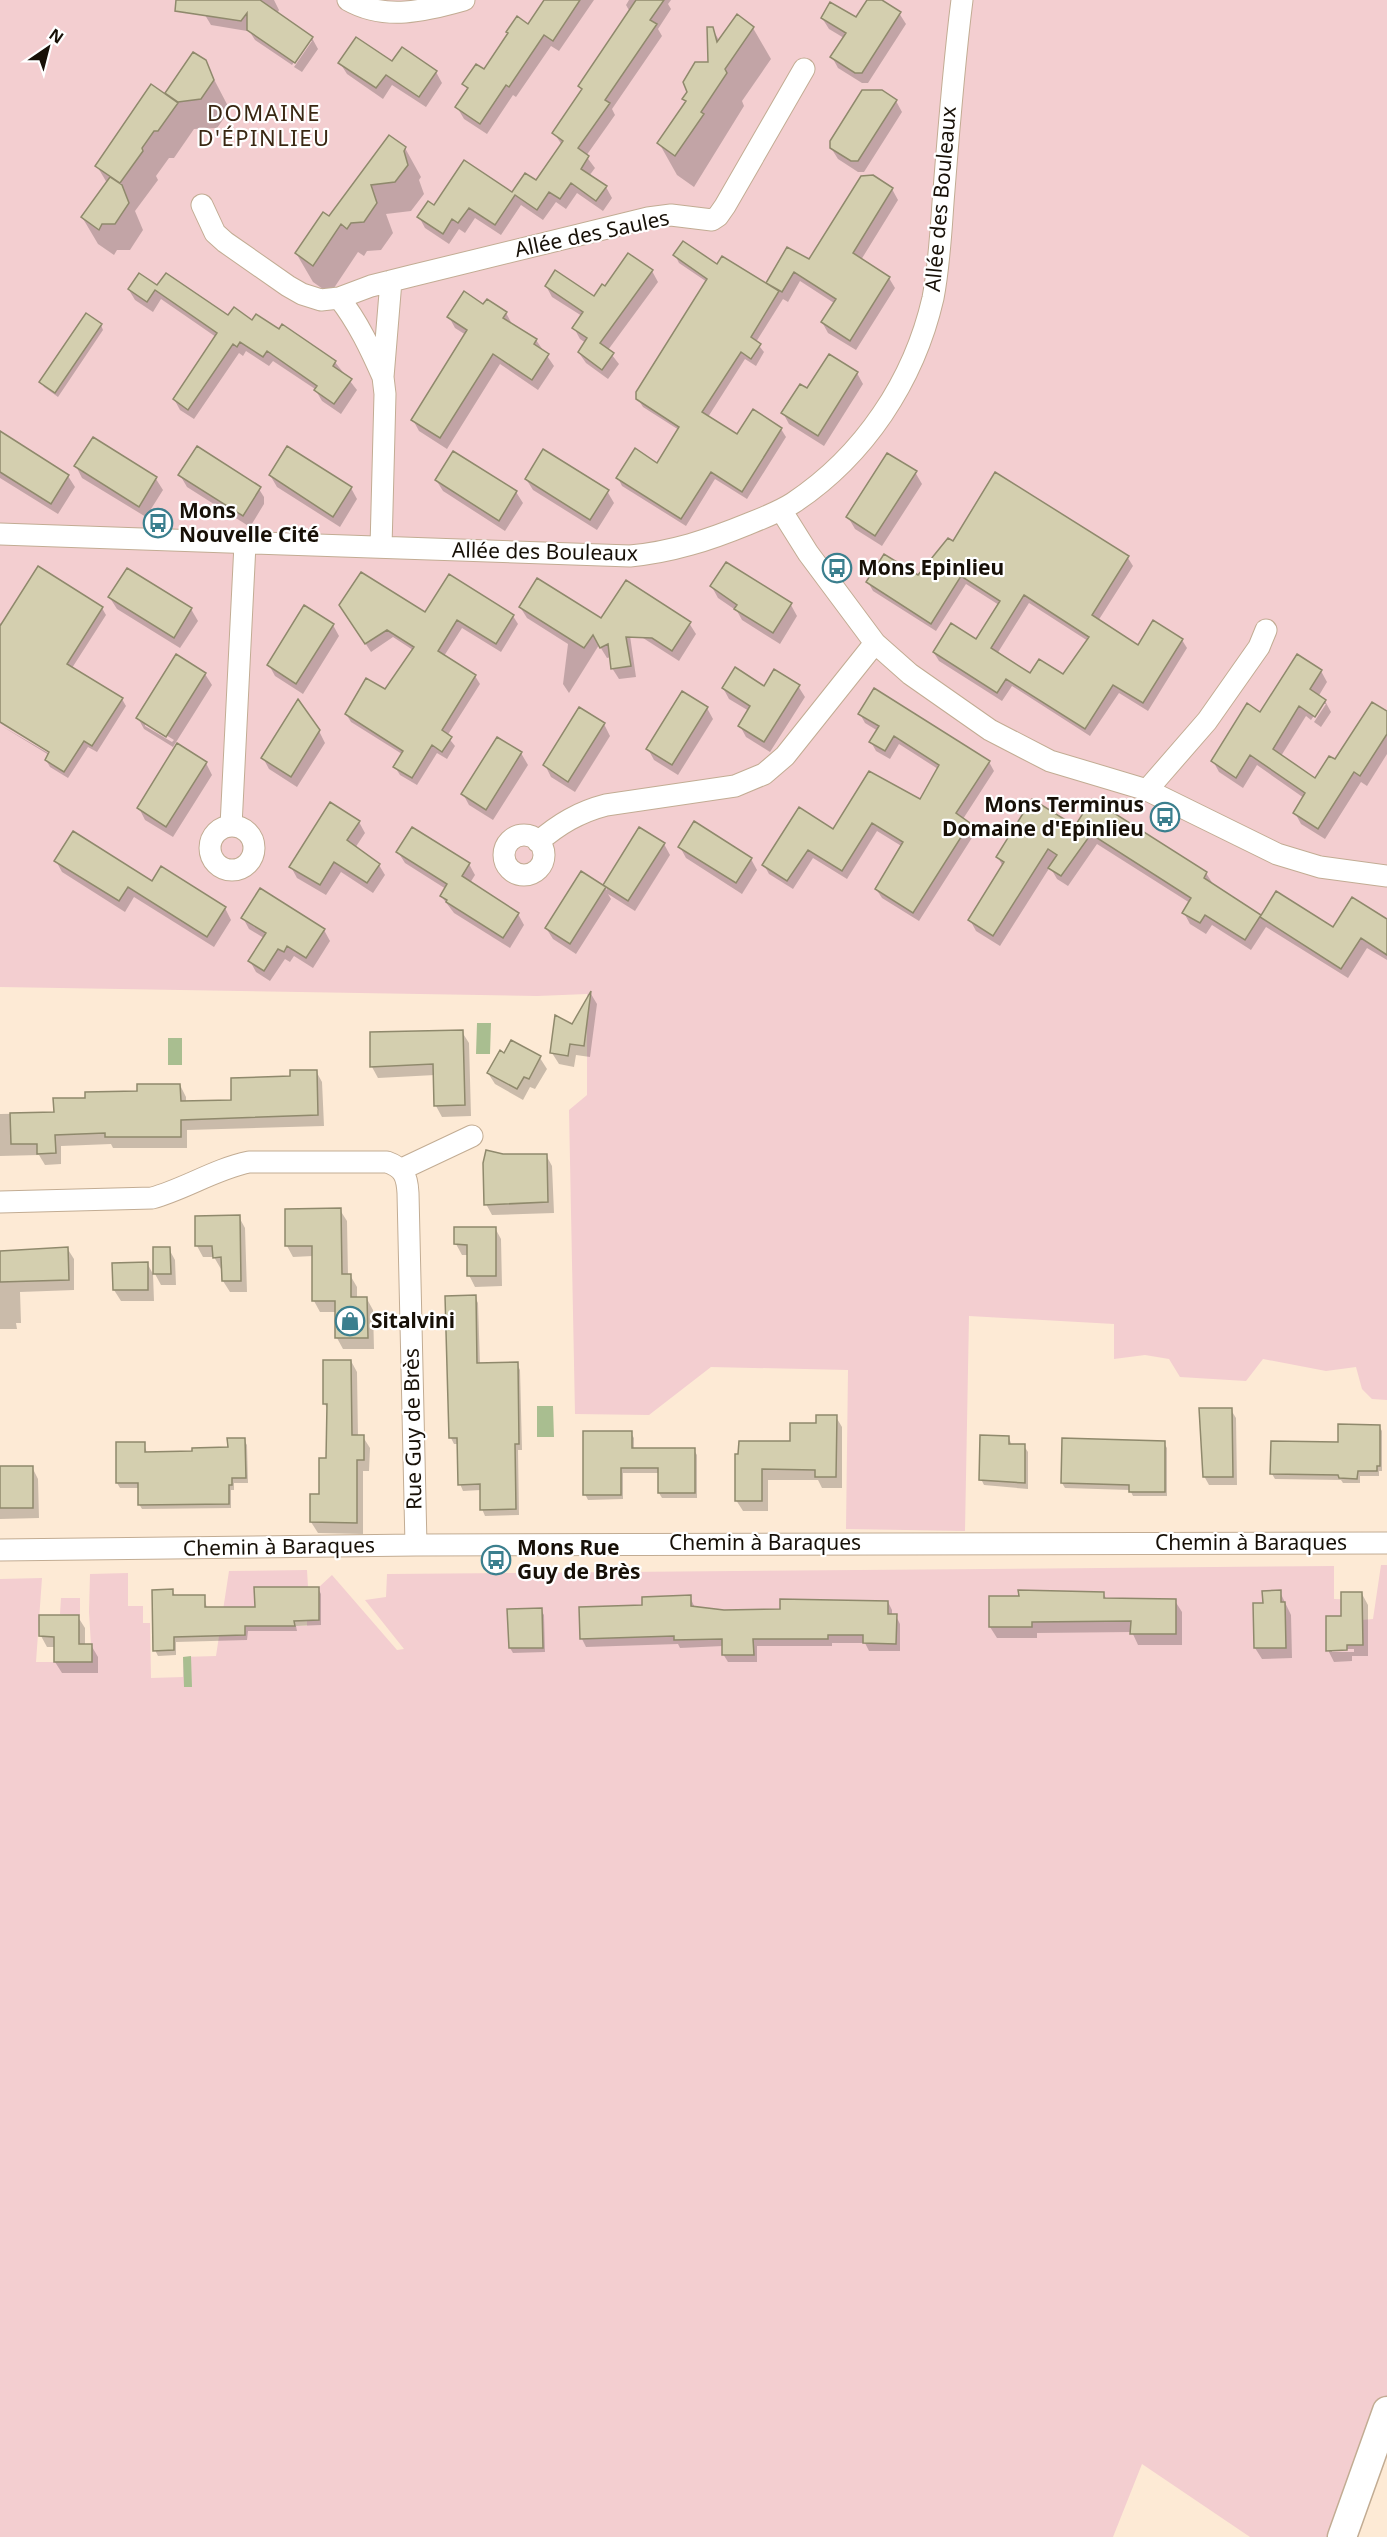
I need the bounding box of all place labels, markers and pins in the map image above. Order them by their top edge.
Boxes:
place label: Mons Nouvelle Cité [179,496,319,548]
bus stop icon: Mons Nouvelle Cité [142,507,174,539]
bus stop icon: Mons Epinlieu [821,552,853,584]
place label: Mons Epinlieu [858,553,1004,581]
place label: Mons Terminus Domaine d'Epinlieu [942,790,1144,842]
bus stop icon: Mons Terminus Domaine d'Epinlieu [1149,801,1181,833]
shop icon: Sitalvini [334,1305,366,1337]
place label: Sitalvini [371,1306,455,1334]
place label: Mons Rue Guy de Brès [517,1533,641,1585]
bus stop icon: Mons Rue Guy de Brès [480,1544,512,1576]

